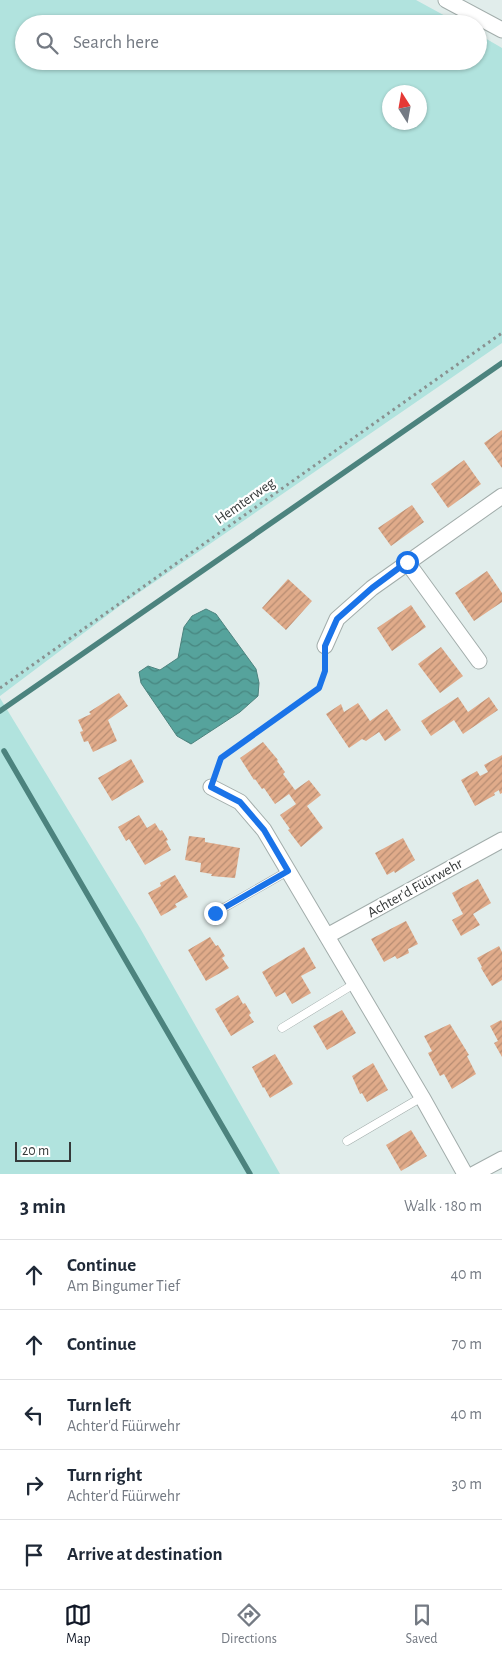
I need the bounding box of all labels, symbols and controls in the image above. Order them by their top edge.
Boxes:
search box [15,15,487,70]
icon: search [33,29,61,57]
text: Search here [73,33,159,52]
north arrow [382,85,427,130]
street label: Hemterweg [212,475,278,527]
route start [396,551,419,574]
street label: Achter'd Füürwehr [365,856,465,920]
route end [204,902,227,925]
scale bar [15,1139,71,1162]
text: 20 m [22,1144,49,1158]
text: 3 min [20,1196,66,1217]
text: Walk · 180 m [404,1198,482,1214]
text: Continue [67,1256,136,1275]
icon: ahead [20,1261,48,1289]
text: 40 m [450,1266,482,1282]
text: Am Bingumer Tief [67,1278,180,1294]
icon: ahead [20,1331,48,1359]
text: Continue [67,1335,136,1354]
text: 70 m [451,1336,482,1352]
text: Turn left [67,1396,131,1415]
icon: left [20,1401,48,1429]
text: 40 m [450,1406,482,1422]
text: Achter'd Füürwehr [67,1418,180,1434]
text: Turn right [67,1466,142,1485]
icon: right [20,1471,48,1499]
text: 30 m [452,1476,482,1492]
text: Achter'd Füürwehr [67,1488,180,1504]
icon: arrive [20,1541,48,1569]
text: Arrive at destination [67,1545,223,1564]
tab: Map [64,1601,92,1648]
tab: Directions [221,1601,277,1648]
tab: Saved [406,1601,438,1648]

